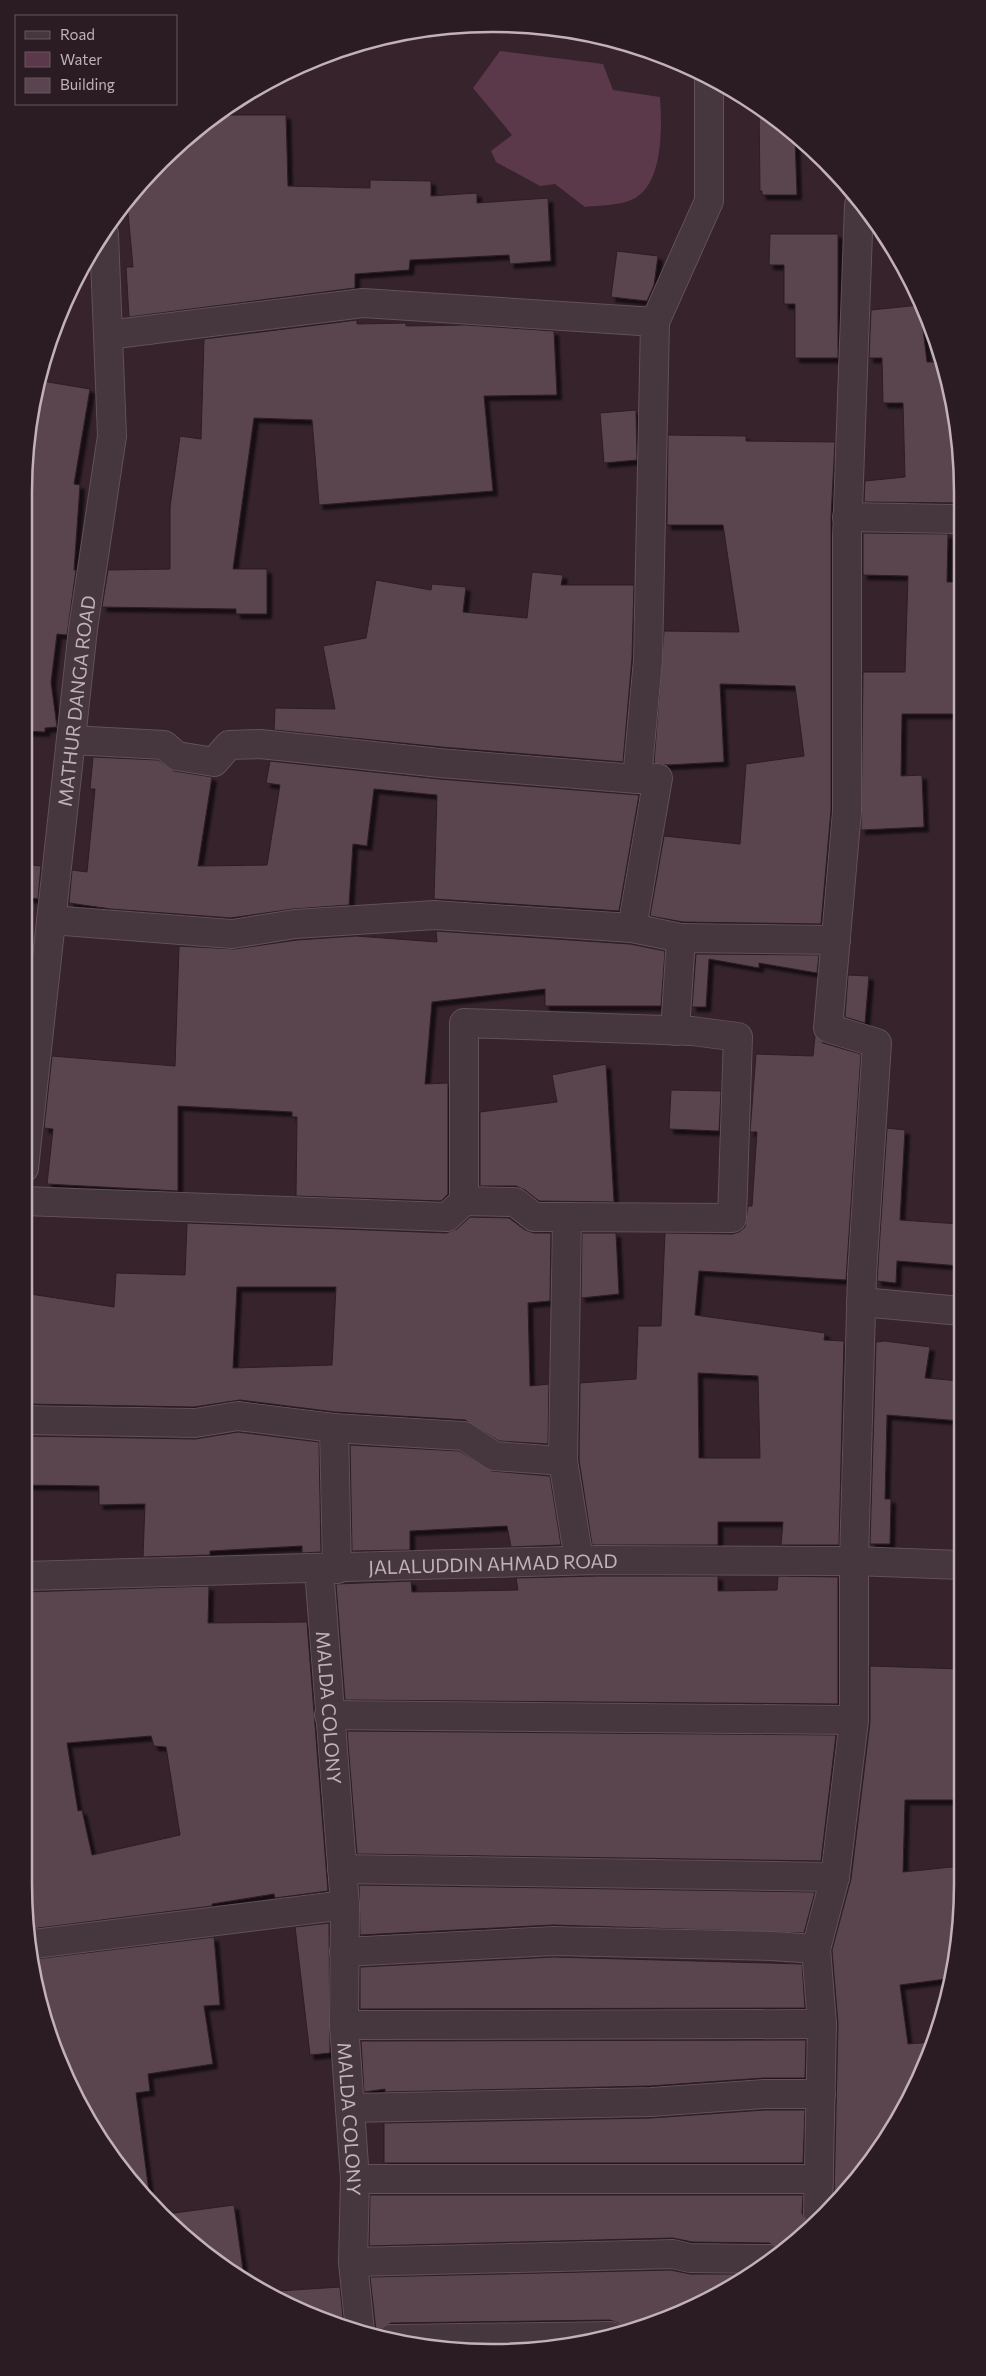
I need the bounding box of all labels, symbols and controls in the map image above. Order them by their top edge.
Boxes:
legend [15,15,178,105]
text: Road [60,25,95,43]
text: Water [60,50,102,68]
text: Building [60,75,115,93]
street label: MATHUR DANGA ROAD [52,594,99,808]
street label: JALALUDDIN AHMAD ROAD [368,1548,618,1578]
street label: MALDA COLONY [312,1630,347,1785]
street label: MALDA COLONY [334,2041,367,2196]

